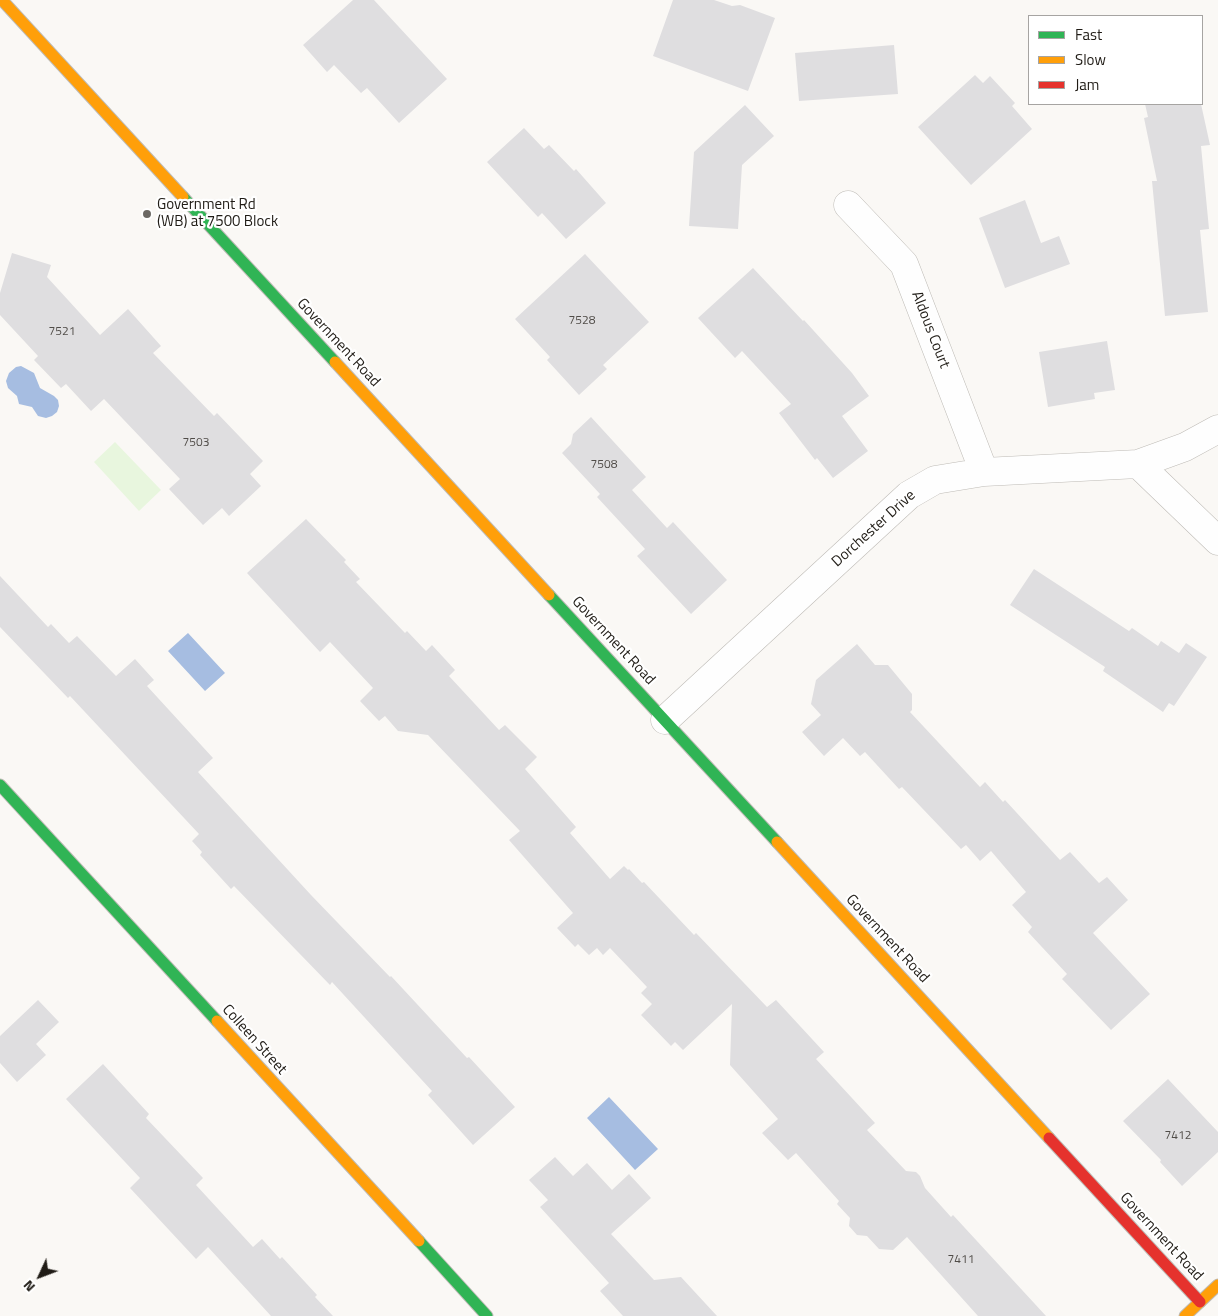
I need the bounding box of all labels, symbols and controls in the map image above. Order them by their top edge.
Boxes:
legend [1028,15,1203,105]
text: Fast [1075,23,1102,46]
text: Slow [1075,48,1106,71]
text: Jam [1075,73,1099,96]
place label: Government Rd (WB) at 7500 Block [157,196,278,231]
marker: Government Rd (WB) at 7500 Block [141,208,153,220]
street label: Aldous Court [907,289,953,371]
street label: Government Road [293,295,383,391]
house number: 7528 [569,314,595,328]
house number: 7521 [49,325,75,339]
house number: 7503 [183,436,209,450]
house number: 7508 [591,458,617,472]
street label: Dorchester Drive [829,487,919,571]
street label: Government Road [568,593,658,689]
street label: Government Road [842,891,932,987]
street label: Colleen Street [218,1001,290,1079]
house number: 7412 [1165,1129,1191,1143]
street label: Government Road [1116,1189,1206,1285]
north arrow [15,1251,65,1301]
house number: 7411 [948,1253,974,1267]
text: N [18,1276,40,1297]

